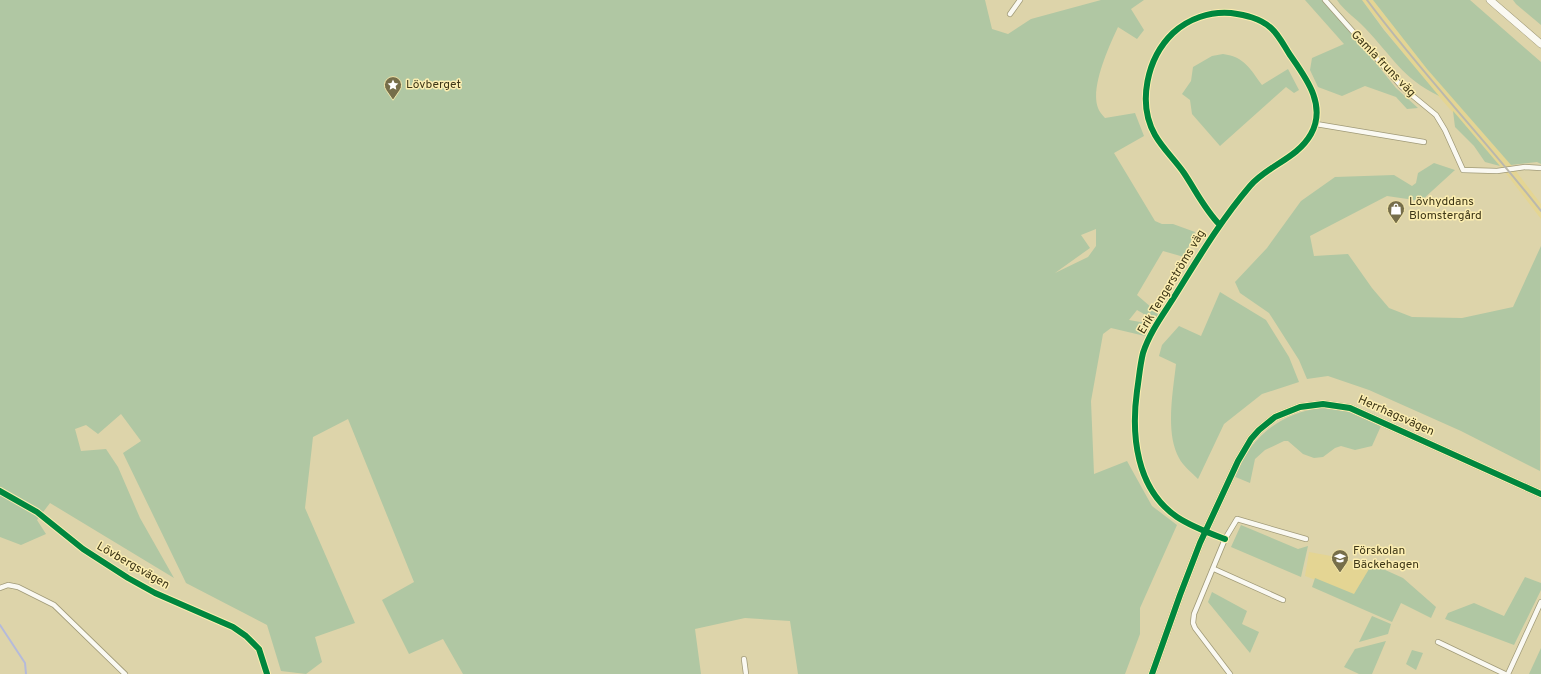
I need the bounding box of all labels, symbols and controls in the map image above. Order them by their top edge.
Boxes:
street label: Gamla fruns väg [1347,27,1419,101]
place icon: Lövberget [383,75,403,100]
place label: Lövberget [406,77,461,93]
place label: Lövhyddans Blomstergård [1409,194,1482,224]
shop icon: Lövhyddans Blomstergård [1386,199,1406,224]
street label: Erik Tengerströms väg [1134,227,1210,337]
street label: Herrhagsvägen [1355,392,1437,440]
street label: Lövbergsvägen [94,539,172,593]
place label: Förskolan Bäckehagen [1353,543,1419,573]
school or university icon: Förskolan Bäckehagen [1330,548,1350,573]

